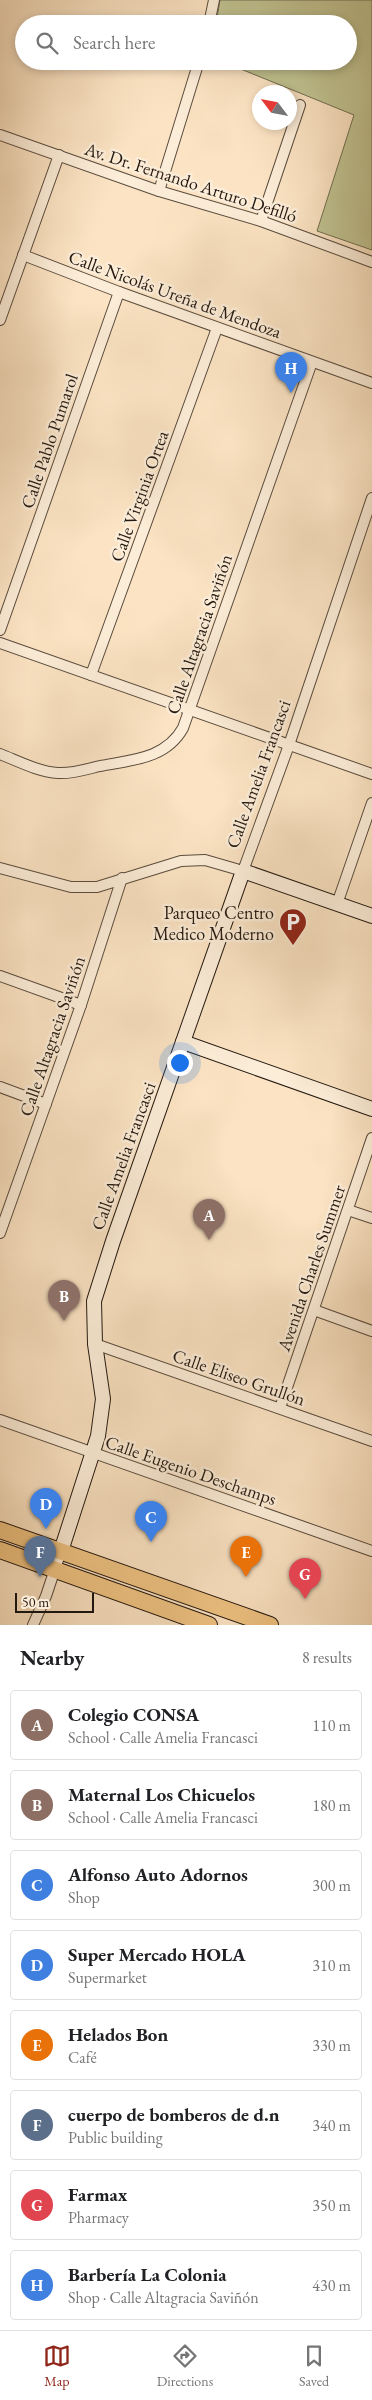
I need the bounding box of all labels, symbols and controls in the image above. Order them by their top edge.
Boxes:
search box [15,15,357,70]
icon: search [33,29,61,57]
text: Search here [73,30,155,55]
north arrow [252,85,297,130]
street label: Av. Dr. Fernando Arturo Defilló [81,136,300,227]
street label: Calle Nicolás Ureña de Mendoza [65,245,285,344]
pin: H [275,352,307,393]
street label: Calle Pablo Pumarol [15,371,83,511]
street label: Calle Virginia Ortea [105,427,174,565]
street label: Calle Altagracia Saviñón [161,550,237,717]
street label: Calle Amelia Francasci [221,696,296,851]
place label: Parqueo Centro Medico Moderno [153,901,274,945]
parking icon: Parqueo Centro Medico Moderno [278,907,308,946]
street label: Calle Altagracia Saviñón [14,952,90,1119]
your location [167,1050,193,1076]
street label: Calle Amelia Francasci [86,1078,161,1233]
street label: Avenida Charles Summer [271,1182,350,1355]
pin: A [193,1199,225,1240]
pin: B [48,1280,80,1321]
street label: Calle Eliseo Grullón [170,1344,309,1411]
street label: Calle Eugenio Deschamps [102,1430,280,1510]
pin: D [30,1488,62,1529]
pin: C [135,1501,167,1542]
pin: F [24,1536,56,1577]
pin: E [230,1536,262,1577]
pin: G [289,1558,321,1599]
scale bar [15,1590,94,1613]
text: 50 m [22,1593,49,1611]
text: Nearby [20,1644,84,1671]
text: 8 results [302,1647,352,1668]
text: Colegio CONSA [68,1702,199,1727]
text: A [31,1715,43,1736]
text: 110 m [312,1715,351,1736]
text: School · Calle Amelia Francasci [68,1727,258,1748]
text: Maternal Los Chicuelos [68,1782,255,1807]
text: B [32,1795,42,1816]
text: 180 m [312,1795,351,1816]
text: School · Calle Amelia Francasci [68,1807,258,1828]
text: Alfonso Auto Adornos [68,1862,248,1887]
text: C [31,1875,43,1896]
text: 300 m [312,1875,351,1896]
text: Shop [68,1887,100,1908]
text: Super Mercado HOLA [68,1942,246,1967]
text: D [31,1955,43,1976]
text: 310 m [312,1955,351,1976]
text: Supermarket [68,1967,147,1988]
text: Helados Bon [68,2022,168,2047]
text: E [32,2035,42,2056]
text: 330 m [312,2035,351,2056]
text: Café [68,2047,97,2068]
text: cuerpo de bomberos de d.n [68,2102,280,2127]
text: F [33,2115,41,2136]
text: 340 m [312,2115,351,2136]
text: Public building [68,2127,163,2148]
text: Farmax [68,2182,127,2207]
text: G [31,2195,43,2216]
text: 350 m [312,2195,351,2216]
text: Pharmacy [68,2207,129,2228]
text: Barbería La Colonia [68,2262,227,2287]
text: H [31,2275,43,2296]
text: 430 m [312,2275,351,2296]
text: Shop · Calle Altagracia Saviñón [68,2287,259,2308]
tab: Map [43,2342,71,2390]
tab: Directions [157,2342,213,2390]
tab: Saved [299,2342,329,2390]

